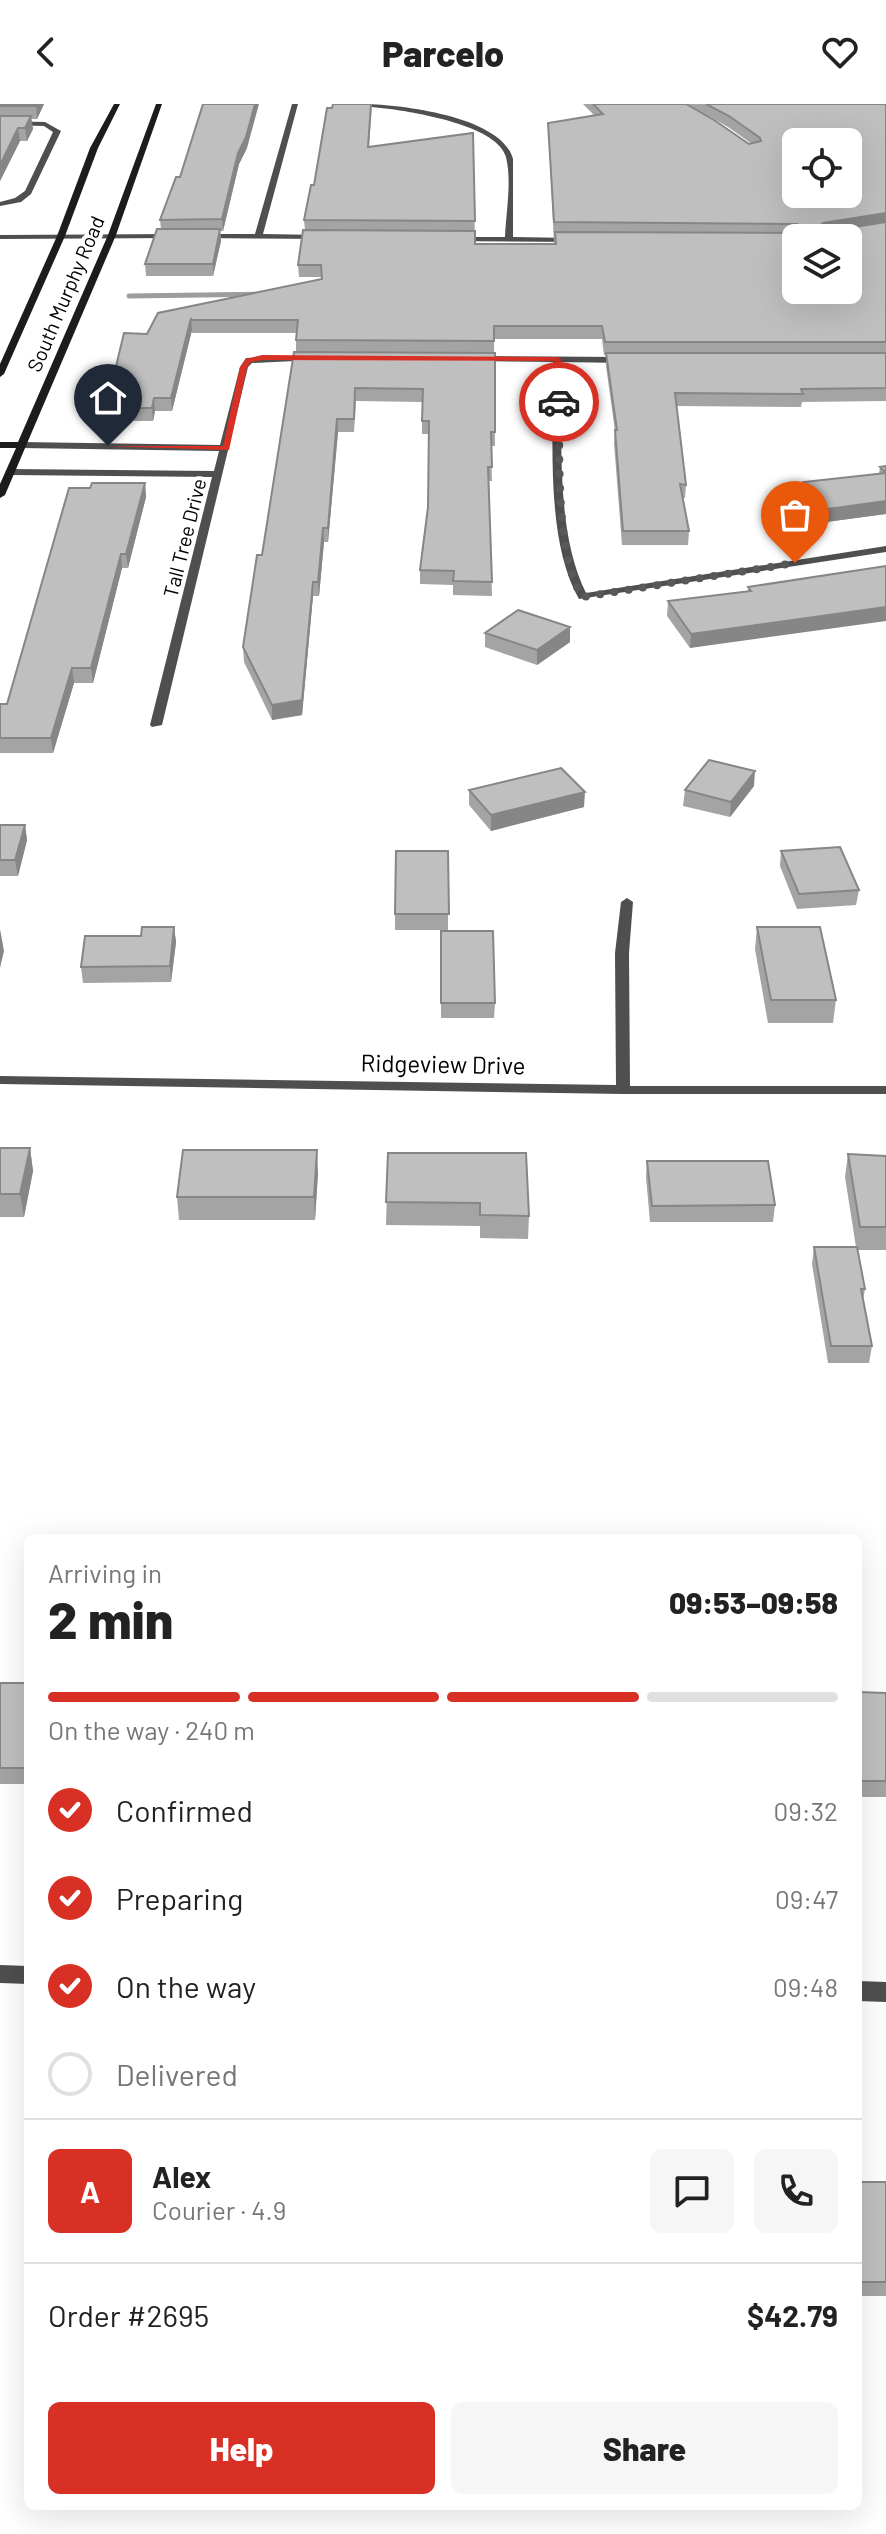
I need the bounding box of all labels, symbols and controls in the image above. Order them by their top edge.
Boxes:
icon: back [24,30,68,74]
icon: heart [818,30,862,74]
text: Parcelo [382,31,504,74]
map controls [782,128,862,304]
button: locate [782,128,862,208]
street label: South Murphy Road [21,212,109,375]
button: layers [782,224,862,304]
courier [519,362,599,442]
pin [74,364,142,446]
icon: home [86,376,130,420]
icon: car [537,380,581,424]
street label: Tall Tree Drive [158,476,210,600]
pin [761,481,829,563]
icon: bag [773,493,817,537]
street label: Ridgeview Drive [360,1048,526,1079]
text: Arriving in [48,1557,162,1588]
text: 09:53–09:58 [669,1584,838,1620]
text: 2 min [48,1587,173,1649]
text: On the way · 240 m [48,1714,255,1745]
icon: check [48,1788,92,1832]
text: Confirmed [116,1792,253,1828]
text: 09:32 [774,1795,838,1826]
icon: check [48,1876,92,1920]
text: Preparing [116,1880,243,1916]
text: 09:47 [775,1883,838,1914]
icon: check [48,1964,92,2008]
text: On the way [116,1968,256,2004]
text: 09:48 [773,1971,838,2002]
text: Delivered [116,2056,238,2092]
button: chat [650,2149,734,2233]
button: phone [754,2149,838,2233]
text: Alex [152,2158,211,2194]
text: A [80,2173,100,2209]
text: Courier · 4.9 [152,2194,286,2225]
text: Order #2695 [48,2297,209,2333]
text: $42.79 [747,2297,838,2333]
button: Help [48,2402,435,2494]
button: Share [451,2402,838,2494]

